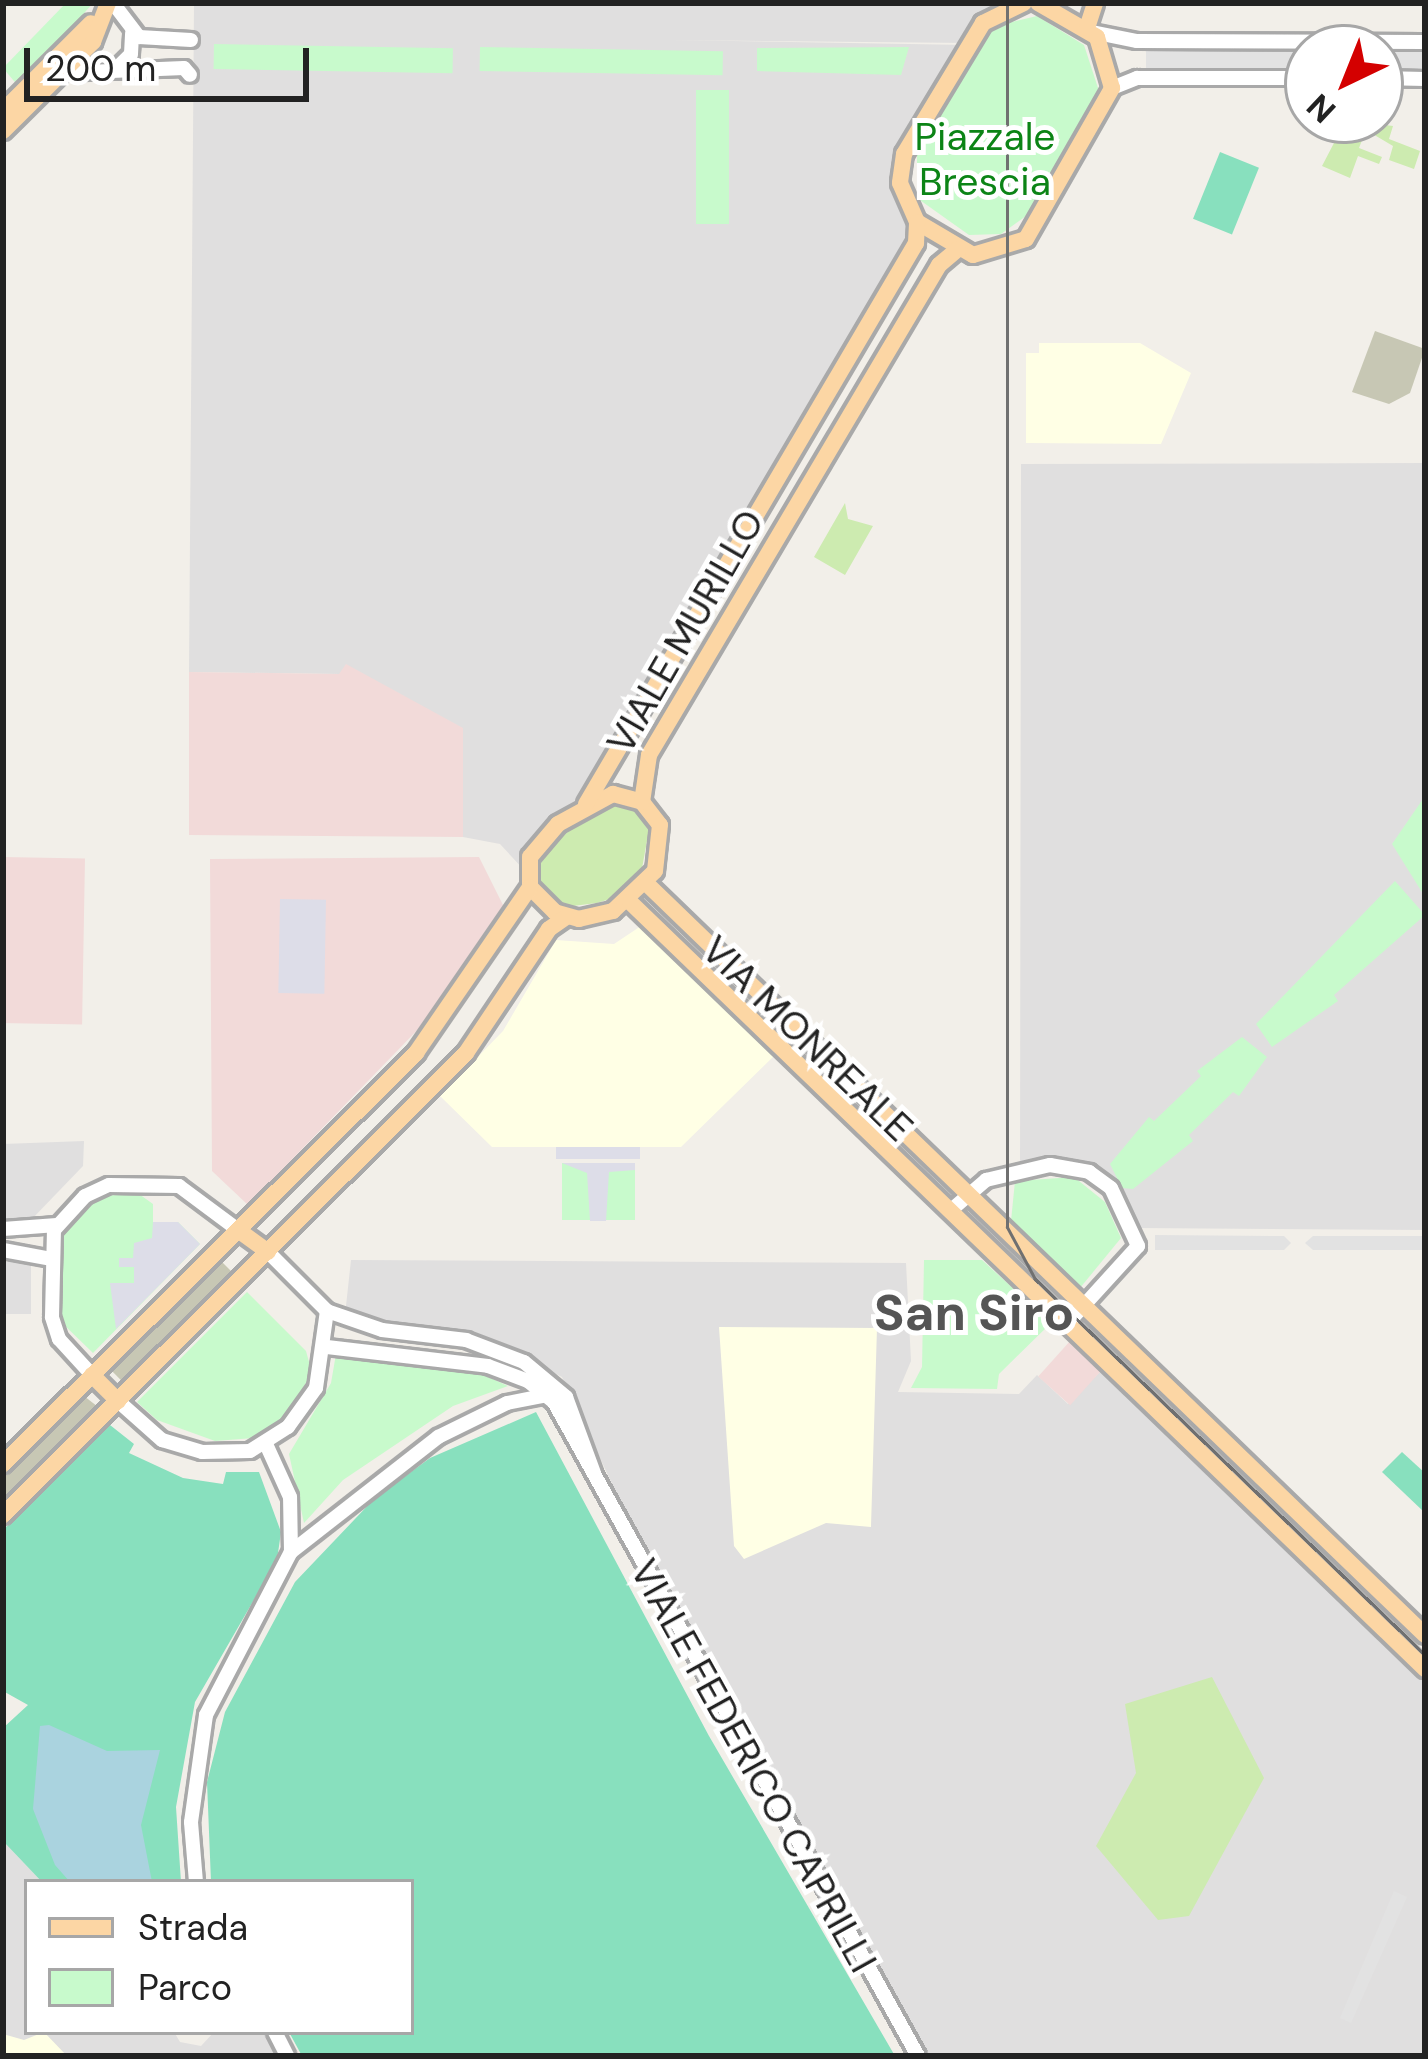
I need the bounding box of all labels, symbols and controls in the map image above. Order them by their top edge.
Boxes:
scale bar [30,24,315,98]
north arrow [1284,24,1404,144]
text: 200 m [45,45,156,92]
text: N [1298,85,1345,132]
park label: Piazzale Brescia [915,115,1055,206]
street label: VIALE MURILLO [597,502,775,762]
street label: VIA MONREALE [692,927,922,1151]
district label: San Siro [874,1282,1074,1344]
street label: VIALE FEDERICO CAPRILLI [620,1551,886,1981]
legend [24,1879,414,2035]
text: Strada [138,1904,248,1951]
text: Parco [138,1964,232,2011]

